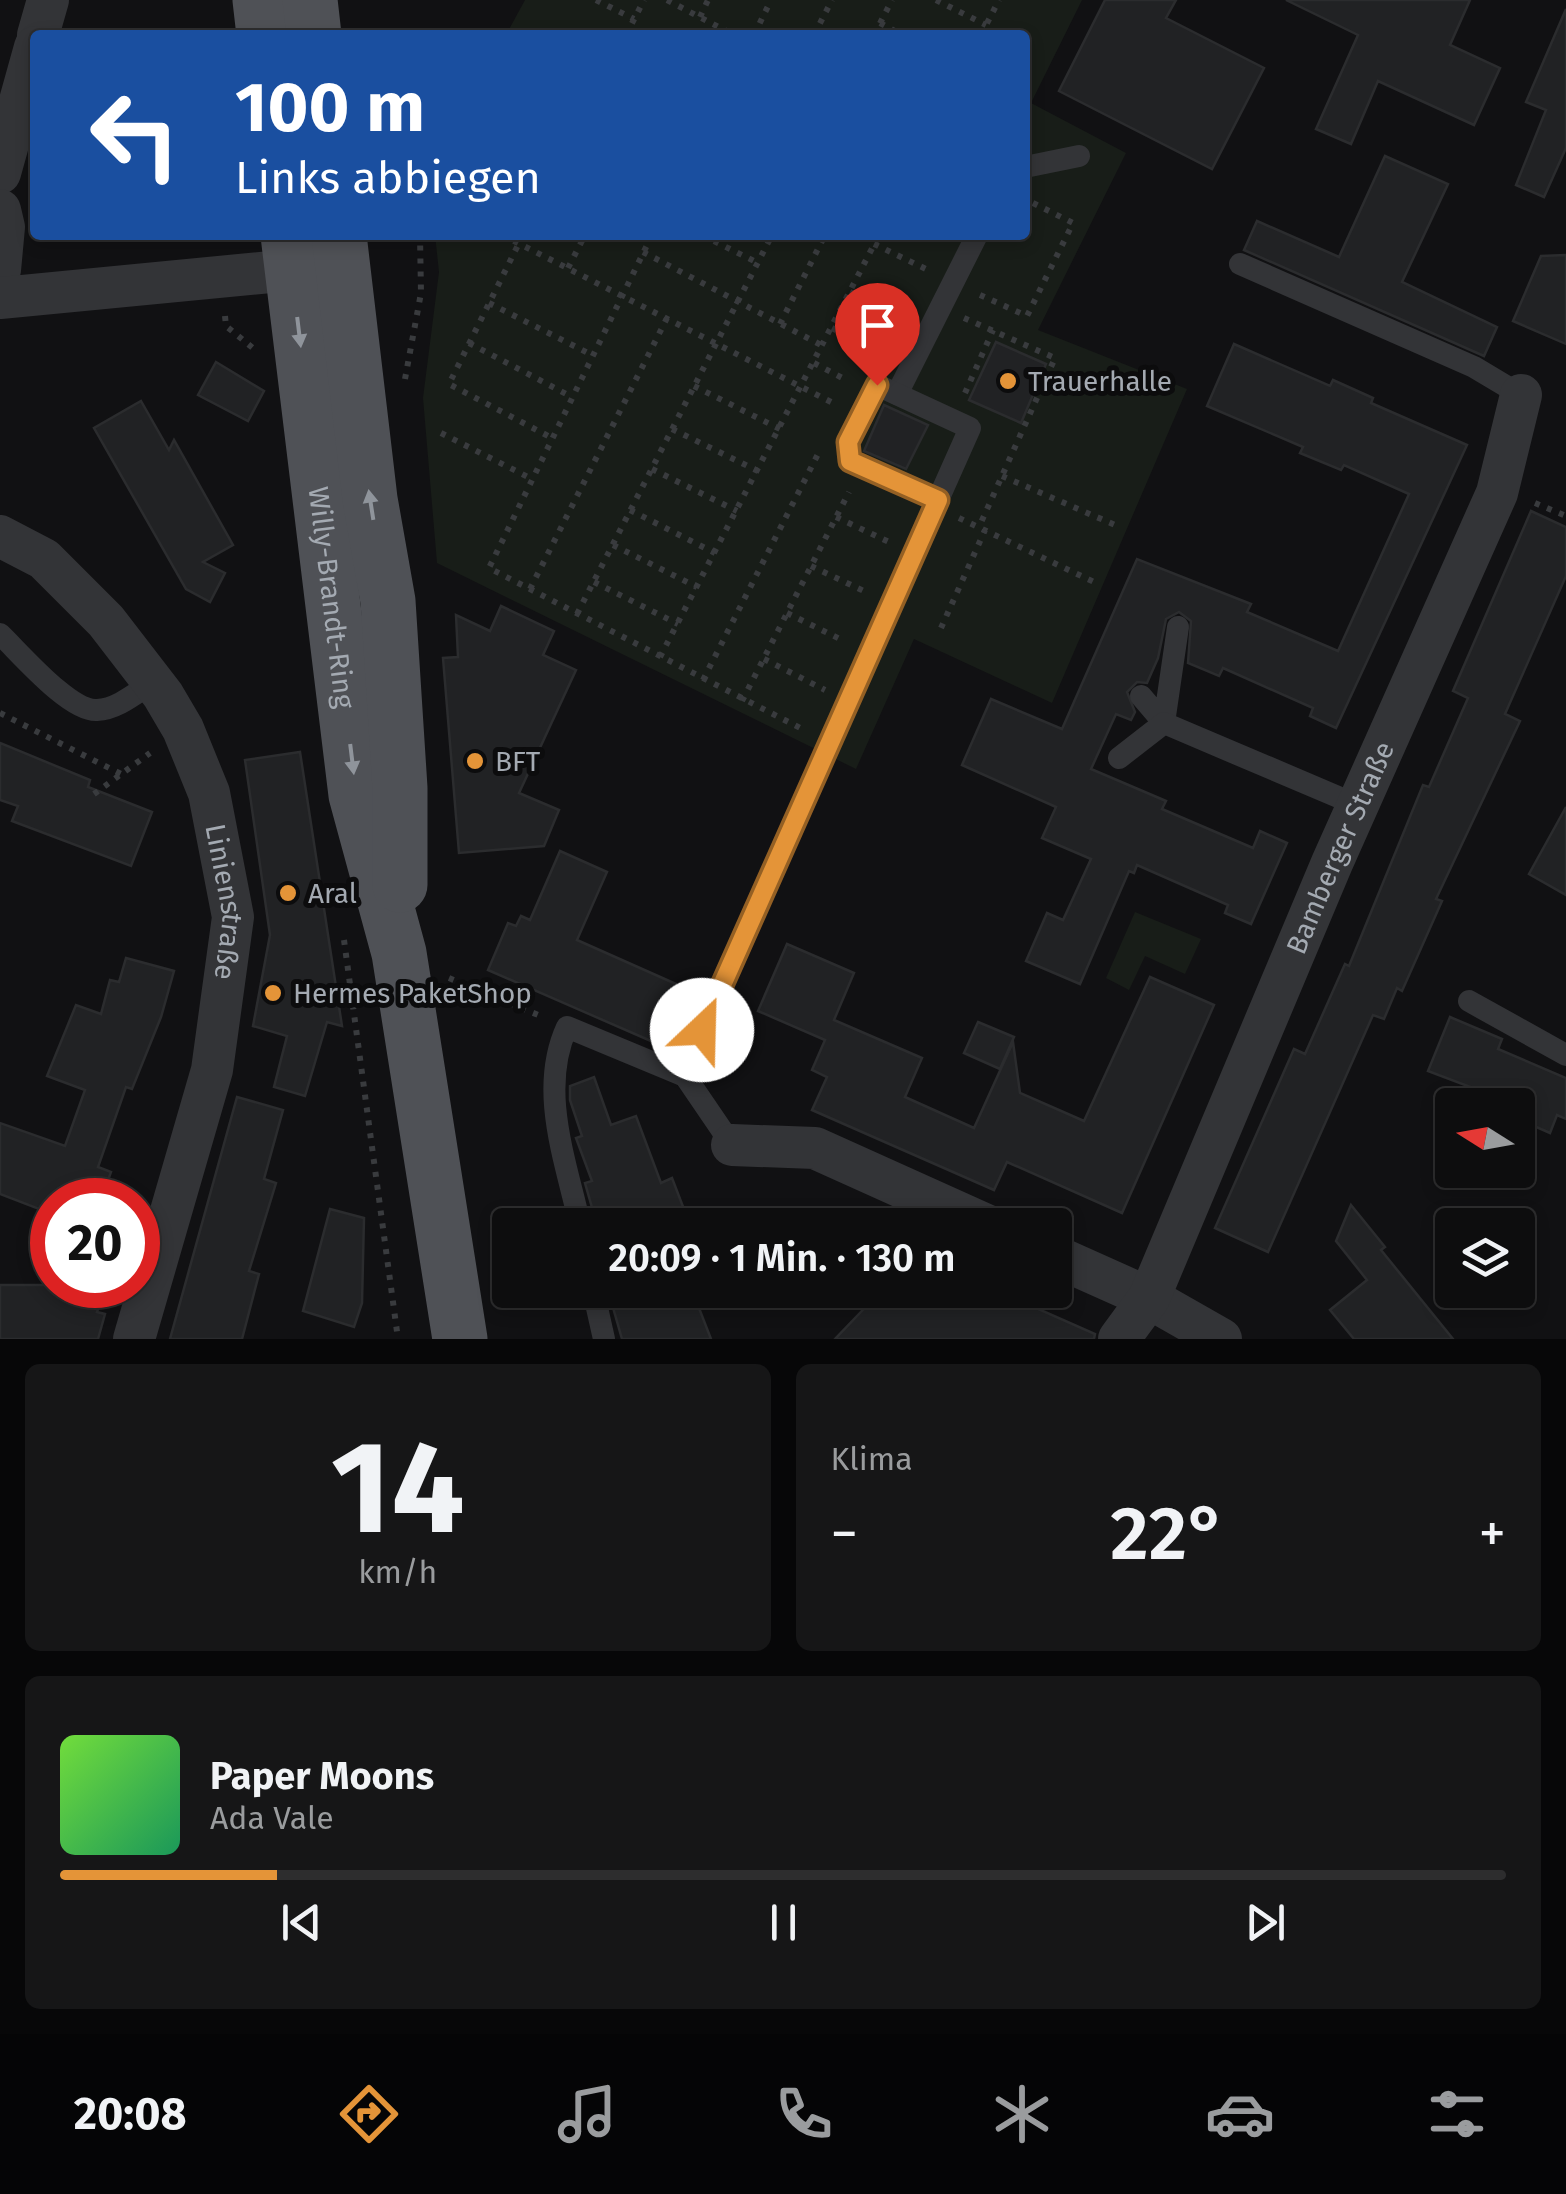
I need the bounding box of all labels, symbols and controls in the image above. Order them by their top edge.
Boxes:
text: 100 m [235,66,425,150]
icon: left [70,70,200,200]
text: Links abbiegen [235,151,541,205]
pin [835,283,920,386]
icon: arrive [850,298,905,353]
one-way arrow [291,316,307,348]
place label: Trauerhalle [1028,365,1172,398]
marker: Trauerhalle [997,370,1019,392]
street label: Willy-Brandt-Ring [302,484,362,711]
one-way arrow [363,489,379,521]
street label: Bamberger Straße [1279,736,1401,959]
one-way arrow [344,743,360,775]
place label: BFT [495,745,541,778]
marker: BFT [464,750,486,772]
street label: Linienstraße [199,821,250,982]
place label: Aral [308,877,357,910]
marker: Aral [277,882,299,904]
place label: Hermes PaketShop [293,977,532,1010]
position arrow [650,978,754,1082]
marker: Hermes PaketShop [262,982,284,1004]
north arrow [1435,1088,1535,1188]
map controls [1435,1088,1535,1308]
speed limit sign: 20 [30,1178,160,1308]
button: layers [1435,1208,1535,1308]
text: 20:09 · 1 Min. · 130 m [608,1235,956,1281]
text: 14 [331,1410,465,1566]
text: Klima [831,1440,913,1478]
text: 22° [1110,1489,1226,1579]
text: − [831,1501,858,1567]
text: + [1479,1501,1506,1567]
text: km/h [358,1553,437,1591]
text: Paper Moons [210,1753,434,1799]
text: Ada Vale [210,1799,334,1837]
icon: previous [274,1895,329,1950]
icon: pause [756,1895,811,1950]
icon: next [1238,1895,1293,1950]
icon: directions [334,2079,404,2149]
icon: music [552,2079,622,2149]
icon: phone [769,2079,839,2149]
icon: climate [987,2079,1057,2149]
icon: car [1205,2079,1275,2149]
icon: filters [1422,2079,1492,2149]
text: 20:08 [74,2087,187,2141]

